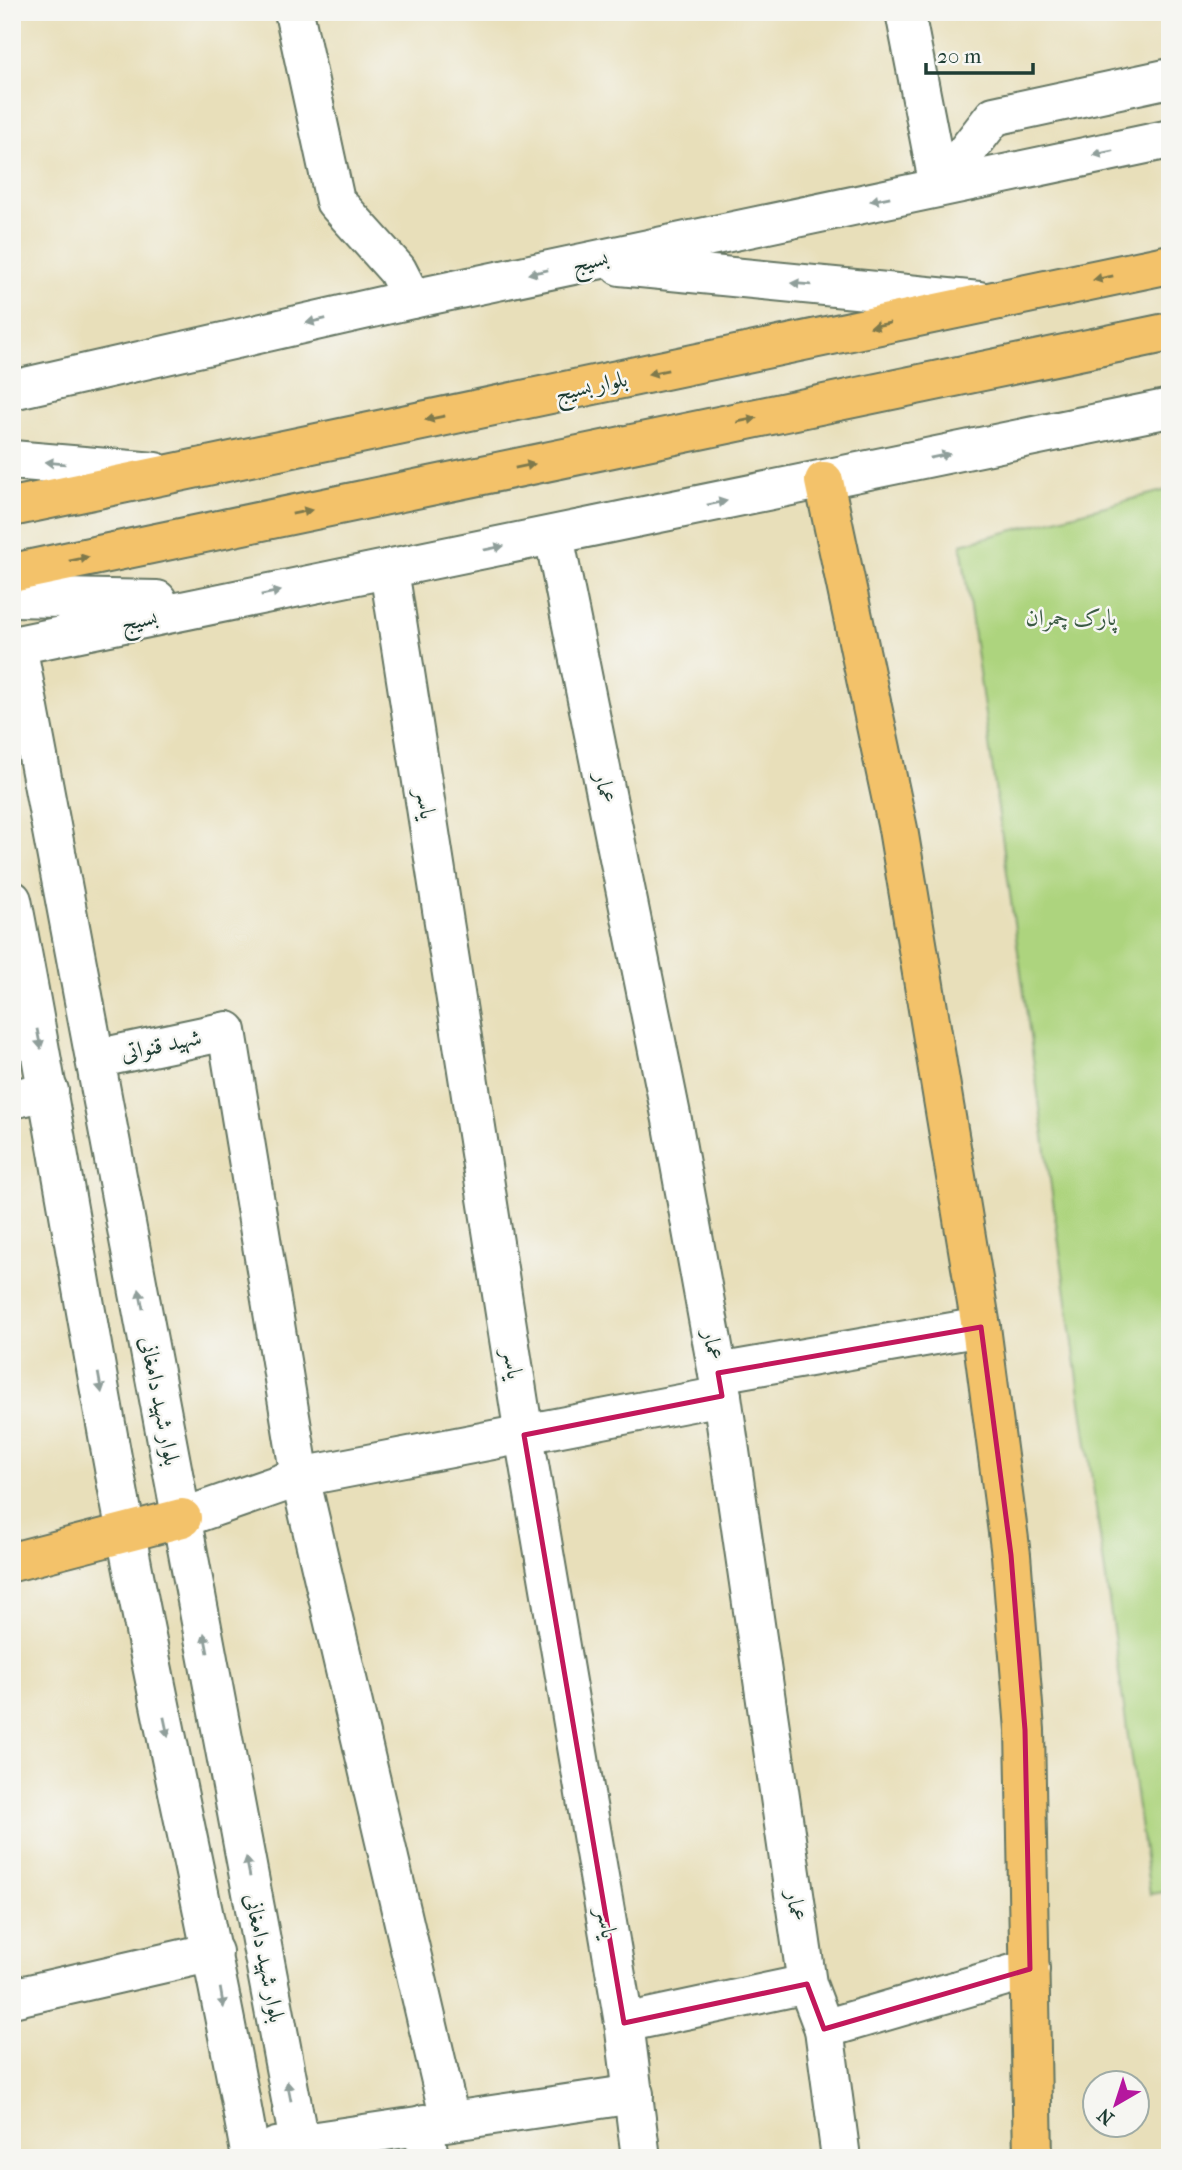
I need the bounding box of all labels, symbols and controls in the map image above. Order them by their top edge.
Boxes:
scale bar [926,32,1033,76]
text: 20 m [937,44,982,68]
one-way arrow [1092,147,1114,158]
one-way arrow [869,194,891,205]
street label: بسیج [569,244,612,285]
one-way arrow [527,267,549,278]
one-way arrow [1092,273,1114,284]
one-way arrow [790,278,812,289]
one-way arrow [305,316,327,327]
one-way arrow [869,320,891,331]
street label: بلوار بسیج [552,365,631,414]
one-way arrow [647,366,669,377]
one-way arrow [424,413,446,424]
one-way arrow [736,414,758,425]
one-way arrow [929,451,951,462]
one-way arrow [43,458,65,469]
one-way arrow [514,460,536,471]
one-way arrow [706,497,728,508]
one-way arrow [291,507,313,518]
one-way arrow [483,543,505,554]
one-way arrow [68,553,90,564]
one-way arrow [260,588,282,599]
street label: بسیج [118,603,161,644]
park label: پارک چمران [1026,604,1118,634]
street label: عمار [588,768,621,806]
street label: یاسر [408,785,442,823]
street label: شهید قنواتی [118,1023,204,1068]
one-way arrow [34,1028,45,1050]
one-way arrow [135,1288,146,1310]
street label: عمار [697,1326,729,1362]
street label: بلوار شهید دامغانی [133,1334,186,1468]
street label: یاسر [495,1345,529,1383]
one-way arrow [95,1372,106,1394]
one-way arrow [200,1632,211,1654]
one-way arrow [161,1716,172,1738]
one-way arrow [242,1856,253,1878]
street label: عمار [780,1887,812,1923]
street label: بلوار شهید دامغانی [238,1891,291,2025]
street label: یاسر [589,1904,623,1942]
one-way arrow [217,1987,228,2009]
north arrow [1080,2068,1150,2138]
one-way arrow [284,2080,295,2102]
text: N [1093,2103,1118,2130]

